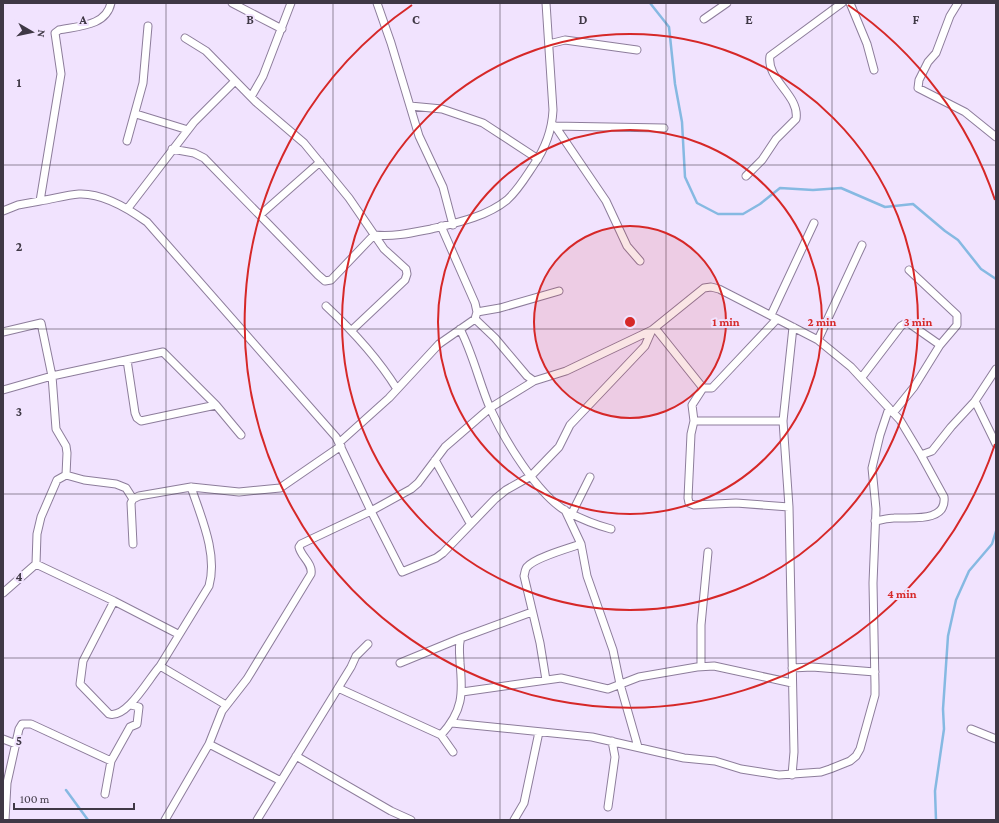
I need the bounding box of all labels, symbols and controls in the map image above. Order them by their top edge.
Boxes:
north arrow [12,12,52,52]
text: A [78,12,87,27]
text: B [246,12,254,27]
text: C [412,12,420,27]
text: D [579,12,588,27]
text: E [745,12,753,27]
text: F [913,12,920,27]
text: N [35,29,48,39]
text: 1 [17,75,22,90]
text: 2 [16,239,23,254]
centre of rings [623,315,637,329]
text: 1 min [712,315,740,329]
text: 2 min [808,315,837,329]
text: 3 min [904,315,932,329]
text: 3 [16,404,22,419]
text: 4 [15,569,23,584]
text: 4 min [887,587,917,601]
text: 5 [16,733,22,748]
scale bar [14,785,134,811]
text: 100 m [20,792,50,806]

